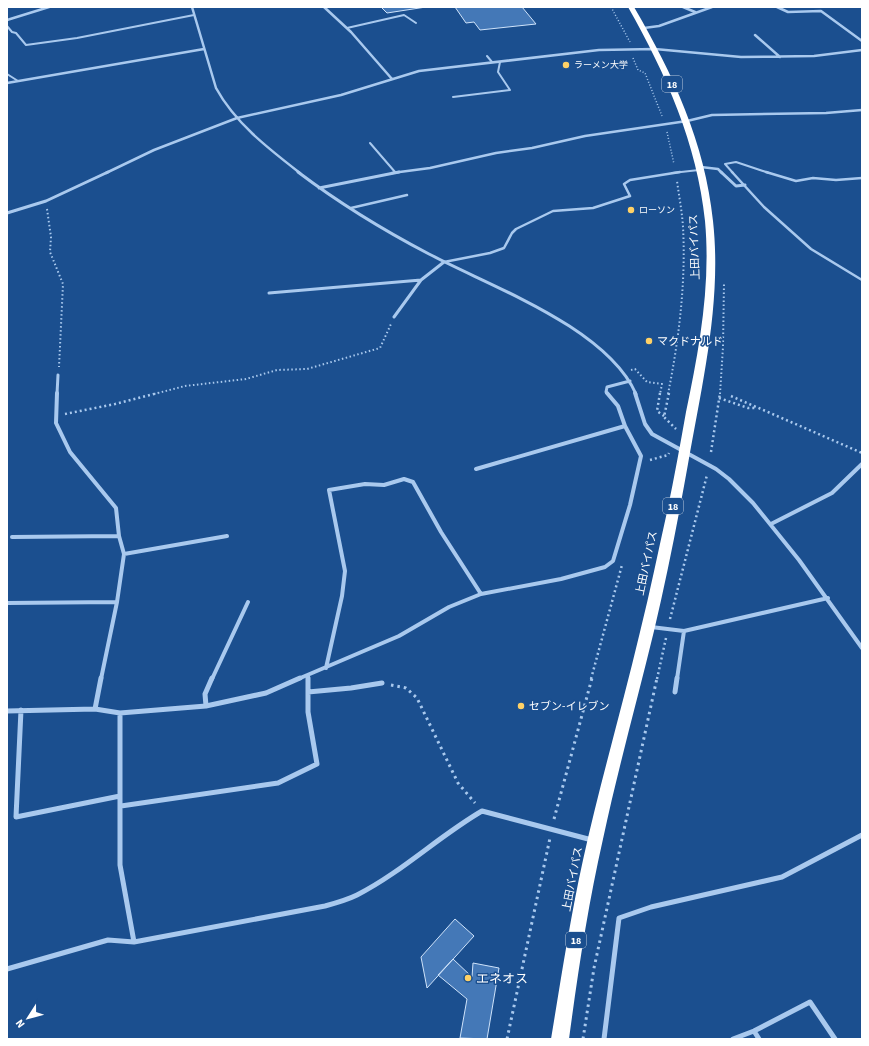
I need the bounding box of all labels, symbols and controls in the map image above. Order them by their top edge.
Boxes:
place label: ラーメン大学 [574,59,628,72]
marker: ラーメン大学 [561,60,571,70]
road number: 18 [662,76,682,92]
place label: ローソン [639,204,675,217]
marker: ローソン [626,205,636,215]
street label: 上田バイパス [686,214,703,280]
place label: マクドナルド [657,334,723,349]
marker: マクドナルド [644,336,654,346]
road number: 18 [663,498,683,514]
street label: 上田バイパス [632,529,661,597]
place label: セブン-イレブン [529,699,609,714]
marker: セブン-イレブン [516,701,526,711]
street label: 上田バイパス [559,845,586,913]
road number: 18 [566,932,586,948]
place label: エネオス [476,970,528,988]
marker: エネオス [463,973,473,983]
north arrow [8,998,48,1038]
text: N [12,1016,29,1031]

